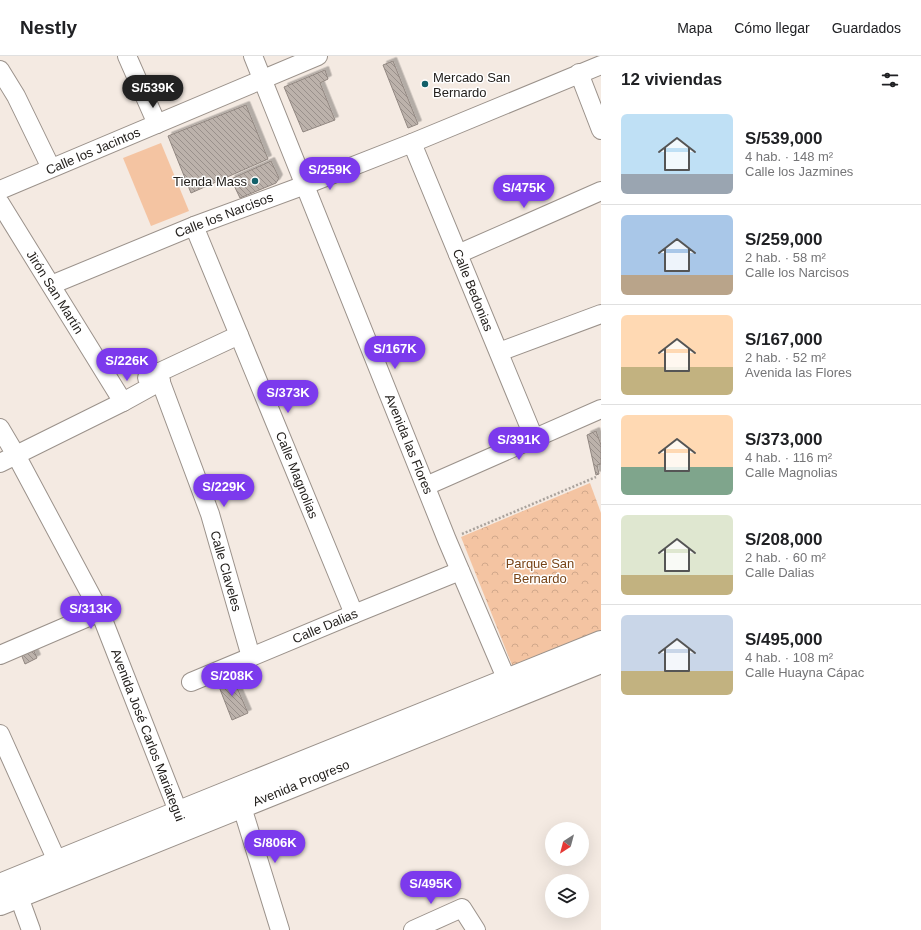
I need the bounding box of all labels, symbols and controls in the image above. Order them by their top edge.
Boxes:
text: Nestly [20,17,77,38]
text: Mapa [677,20,712,36]
text: Cómo llegar [734,20,810,36]
text: Guardados [832,20,901,36]
icon: filters [879,69,901,91]
place label: Mercado San Bernardo [433,70,510,100]
text: 12 viviendas [621,70,722,89]
pin: S/539K [120,75,186,109]
marker: Mercado San Bernardo [420,79,430,89]
text: S/539K [131,80,175,95]
street label: Calle los Jacintos [44,124,143,178]
text: S/539,000 [745,129,823,148]
icon: home [653,130,701,178]
text: 4 hab. · 148 m² [745,149,833,164]
pin: S/259K [297,157,363,191]
text: S/259K [308,162,352,177]
text: Calle los Jazmines [745,164,853,179]
place label: Tienda Mass [173,174,248,189]
pin: S/475K [491,175,557,209]
marker: Tienda Mass [250,176,260,186]
text: S/475K [502,180,546,195]
street label: Calle los Narcisos [173,189,276,241]
text: S/259,000 [745,230,823,249]
icon: home [653,231,701,279]
street label: Calle Bedonias [450,247,497,334]
street label: Jirón San Martín [23,248,87,336]
text: 2 hab. · 58 m² [745,250,826,265]
text: Calle los Narcisos [745,265,849,280]
text: S/167,000 [745,330,823,349]
icon: home [653,331,701,379]
pin: S/167K [362,336,428,370]
text: S/167K [373,341,417,356]
pin: S/226K [94,348,160,382]
text: 2 hab. · 52 m² [745,350,826,365]
text: S/226K [105,353,149,368]
text: Avenida las Flores [745,365,852,380]
pin: S/373K [255,380,321,414]
text: S/373K [266,385,310,400]
street label: Avenida las Flores [382,392,436,497]
pin: S/391K [486,427,552,461]
street label: Calle Magnolias [273,429,321,521]
text: S/373,000 [745,430,823,449]
icon: home [653,431,701,479]
text: S/391K [497,432,541,447]
text: 4 hab. · 116 m² [745,450,832,465]
text: Calle Magnolias [745,465,838,480]
pin: S/229K [191,474,257,508]
text: S/229K [202,479,246,494]
street label: Calle Claveles [207,529,245,613]
text: S/208,000 [745,530,823,549]
icon: home [653,531,701,579]
text: 2 hab. · 60 m² [745,550,826,565]
park label: Parque San Bernardo [506,556,574,586]
text: Calle Dalias [745,565,814,580]
pin: S/313K [58,596,124,630]
text: S/313K [69,601,113,616]
street label: Calle Dalias [290,605,360,646]
text: S/495,000 [745,630,823,649]
icon: home [653,631,701,679]
street label: Avenida José Carlos Mariategui [108,647,188,823]
text: 4 hab. · 108 m² [745,650,833,665]
pin: S/208K [199,663,265,697]
text: Calle Huayna Cápac [745,665,864,680]
text: S/208K [210,668,254,683]
street label: Avenida Progreso [250,757,352,809]
north arrow [545,822,589,866]
map controls [545,822,589,918]
pin: S/806K [242,830,308,864]
text: S/806K [253,835,297,850]
pin: S/495K [398,871,464,905]
button: layers [545,874,589,918]
text: S/495K [409,876,453,891]

